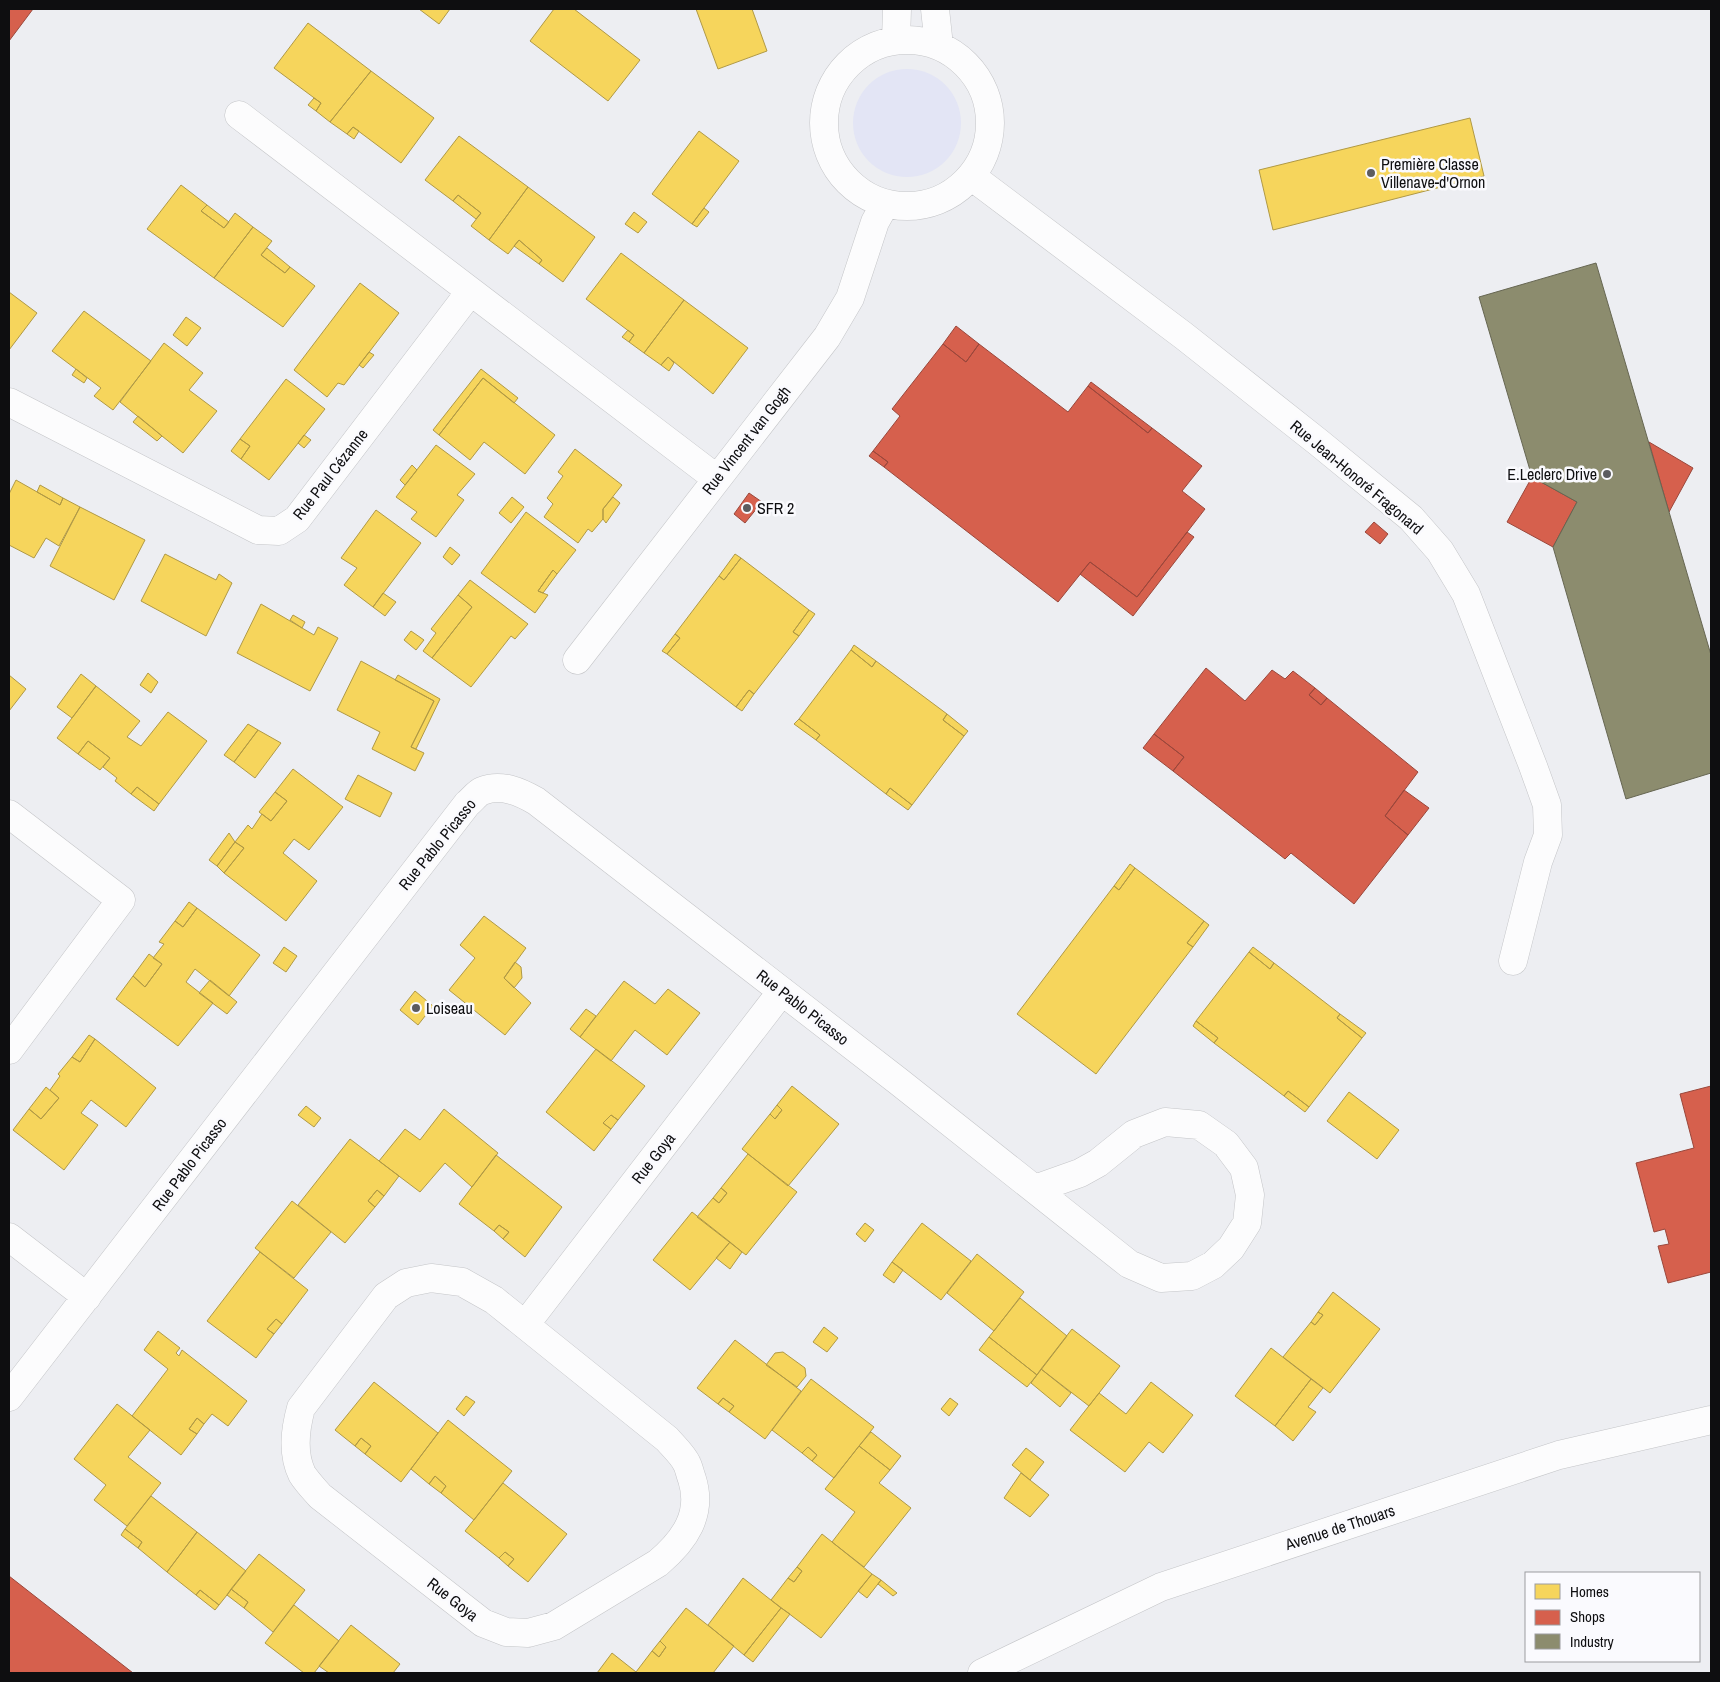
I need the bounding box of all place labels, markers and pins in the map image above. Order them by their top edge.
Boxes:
place label: Première Classe Villenave-d'Ornon [1381,153,1485,193]
marker: Première Classe Villenave-d'Ornon [1365,167,1377,179]
place label: E.Leclerc Drive [1507,463,1597,485]
marker: E.Leclerc Drive [1601,468,1613,480]
place label: SFR 2 [757,497,794,519]
marker: SFR 2 [741,502,753,514]
place label: Loiseau [426,997,473,1019]
marker: Loiseau [410,1002,422,1014]

